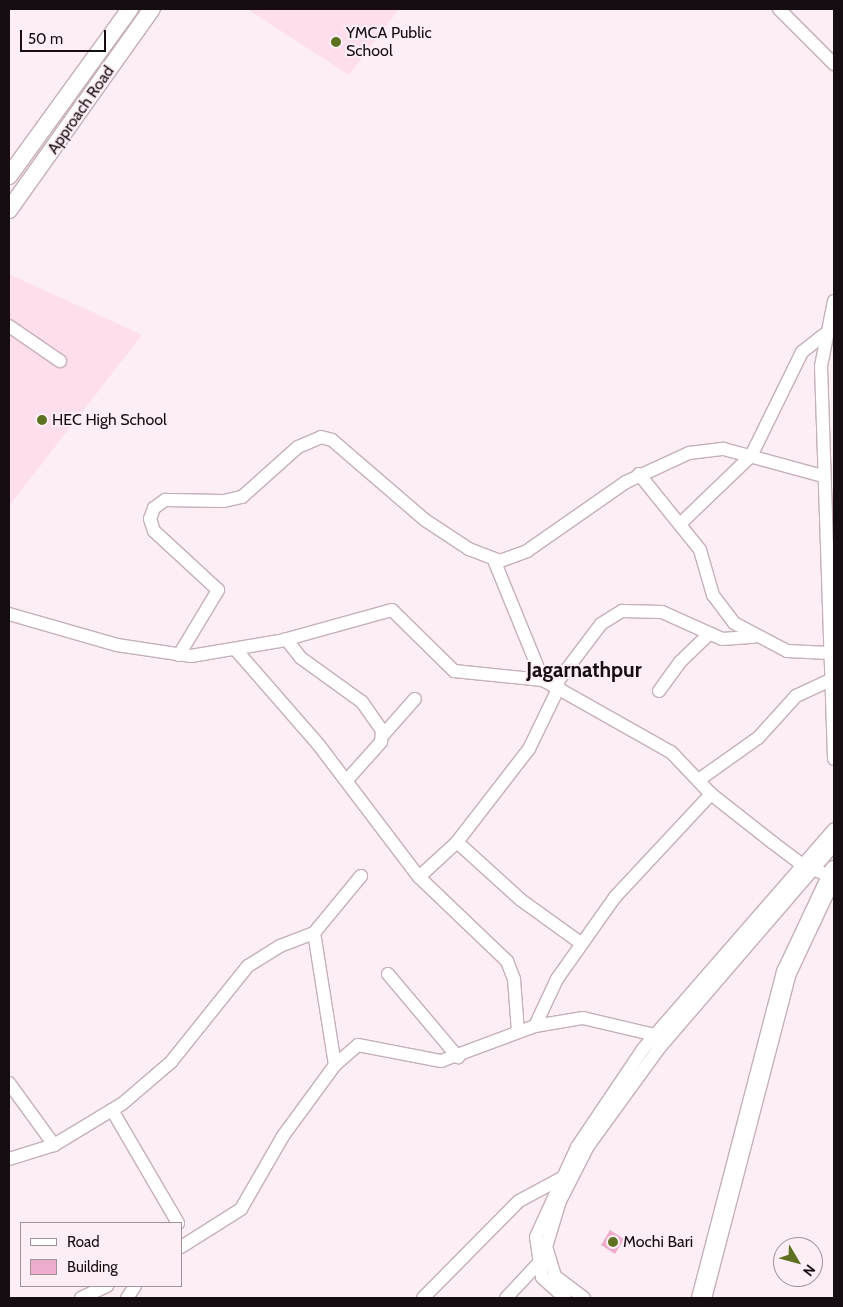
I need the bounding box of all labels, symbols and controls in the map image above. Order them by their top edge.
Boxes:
scale bar [22,20,109,52]
place label: YMCA Public School [346,23,432,61]
text: 50 m [28,30,63,48]
marker: YMCA Public School [330,36,342,48]
street label: Approach Road [44,62,118,158]
place label: HEC High School [52,410,167,430]
marker: HEC High School [36,414,48,426]
district label: Jagarnathpur [526,657,642,683]
legend [20,1222,182,1287]
place label: Mochi Bari [623,1232,693,1252]
text: Road [67,1233,100,1251]
marker: Mochi Bari [607,1236,619,1248]
north arrow [773,1237,823,1287]
text: Building [67,1258,118,1276]
text: N [799,1261,819,1280]

